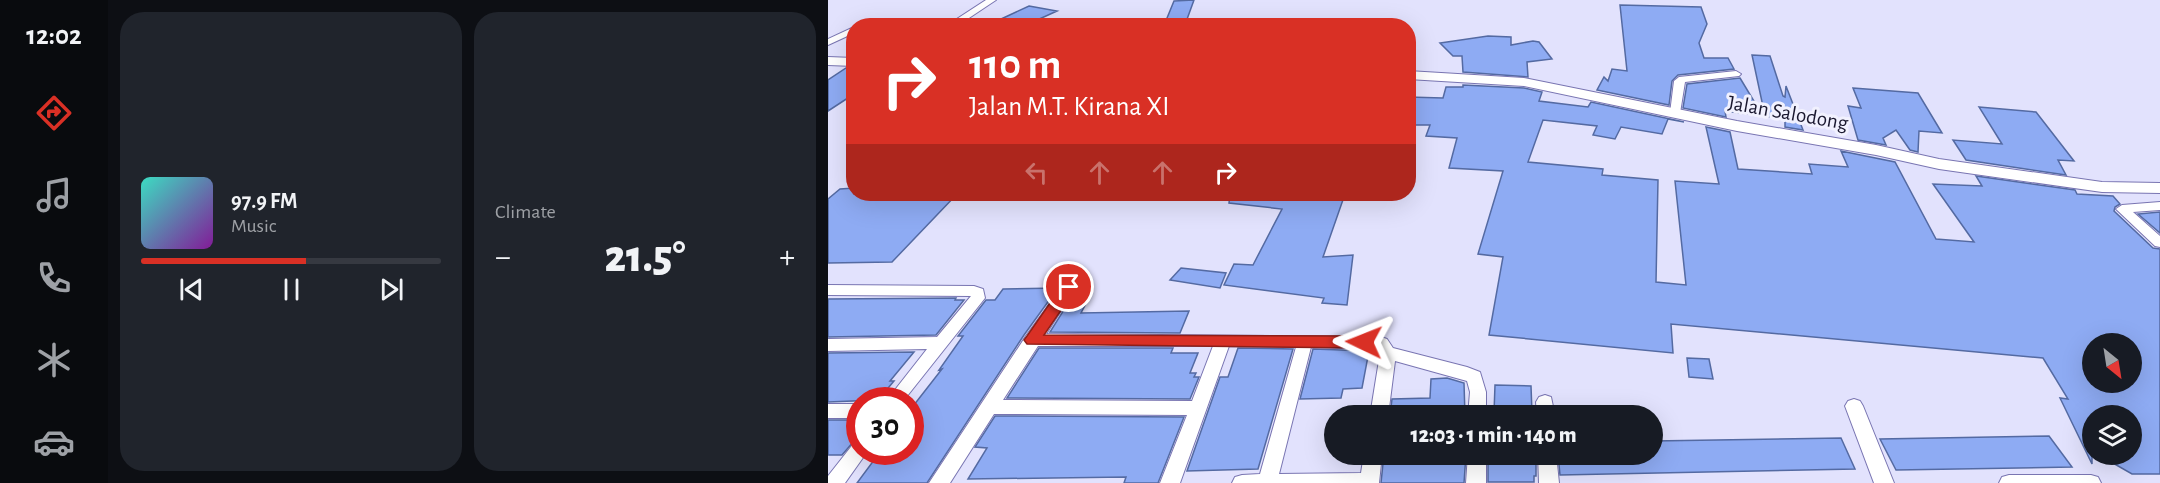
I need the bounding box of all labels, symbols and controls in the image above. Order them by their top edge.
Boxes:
text: 12:02 [26,22,82,49]
icon: right [870,42,948,120]
text: 110 m [969,44,1061,86]
icon: directions [33,92,75,134]
street label: Jalan Salodong [1726,92,1850,134]
text: Jalan M.T. Kirana XI [969,93,1170,120]
icon: left [1020,156,1053,189]
icon: ahead [1083,156,1116,189]
icon: ahead [1146,156,1179,189]
icon: right [1209,156,1242,189]
icon: music [33,174,75,216]
text: 97.9 FM [231,190,297,212]
text: Climate [495,202,556,222]
text: Music [231,216,277,236]
text: 21.5° [604,235,686,280]
text: − [495,241,511,274]
text: + [779,241,795,274]
icon: phone [33,257,75,299]
pin [1043,261,1094,312]
icon: arrive [1052,270,1085,303]
icon: previous [175,273,208,306]
icon: pause [275,273,308,306]
icon: next [375,273,408,306]
position arrow [1332,310,1396,374]
north arrow [2082,333,2142,393]
map controls [2082,333,2142,465]
icon: climate [33,339,75,381]
speed limit sign: 30 [846,387,924,465]
button: layers [2082,405,2142,465]
icon: car [33,421,75,463]
text: 12:03 · 1 min · 140 m [1410,424,1577,446]

